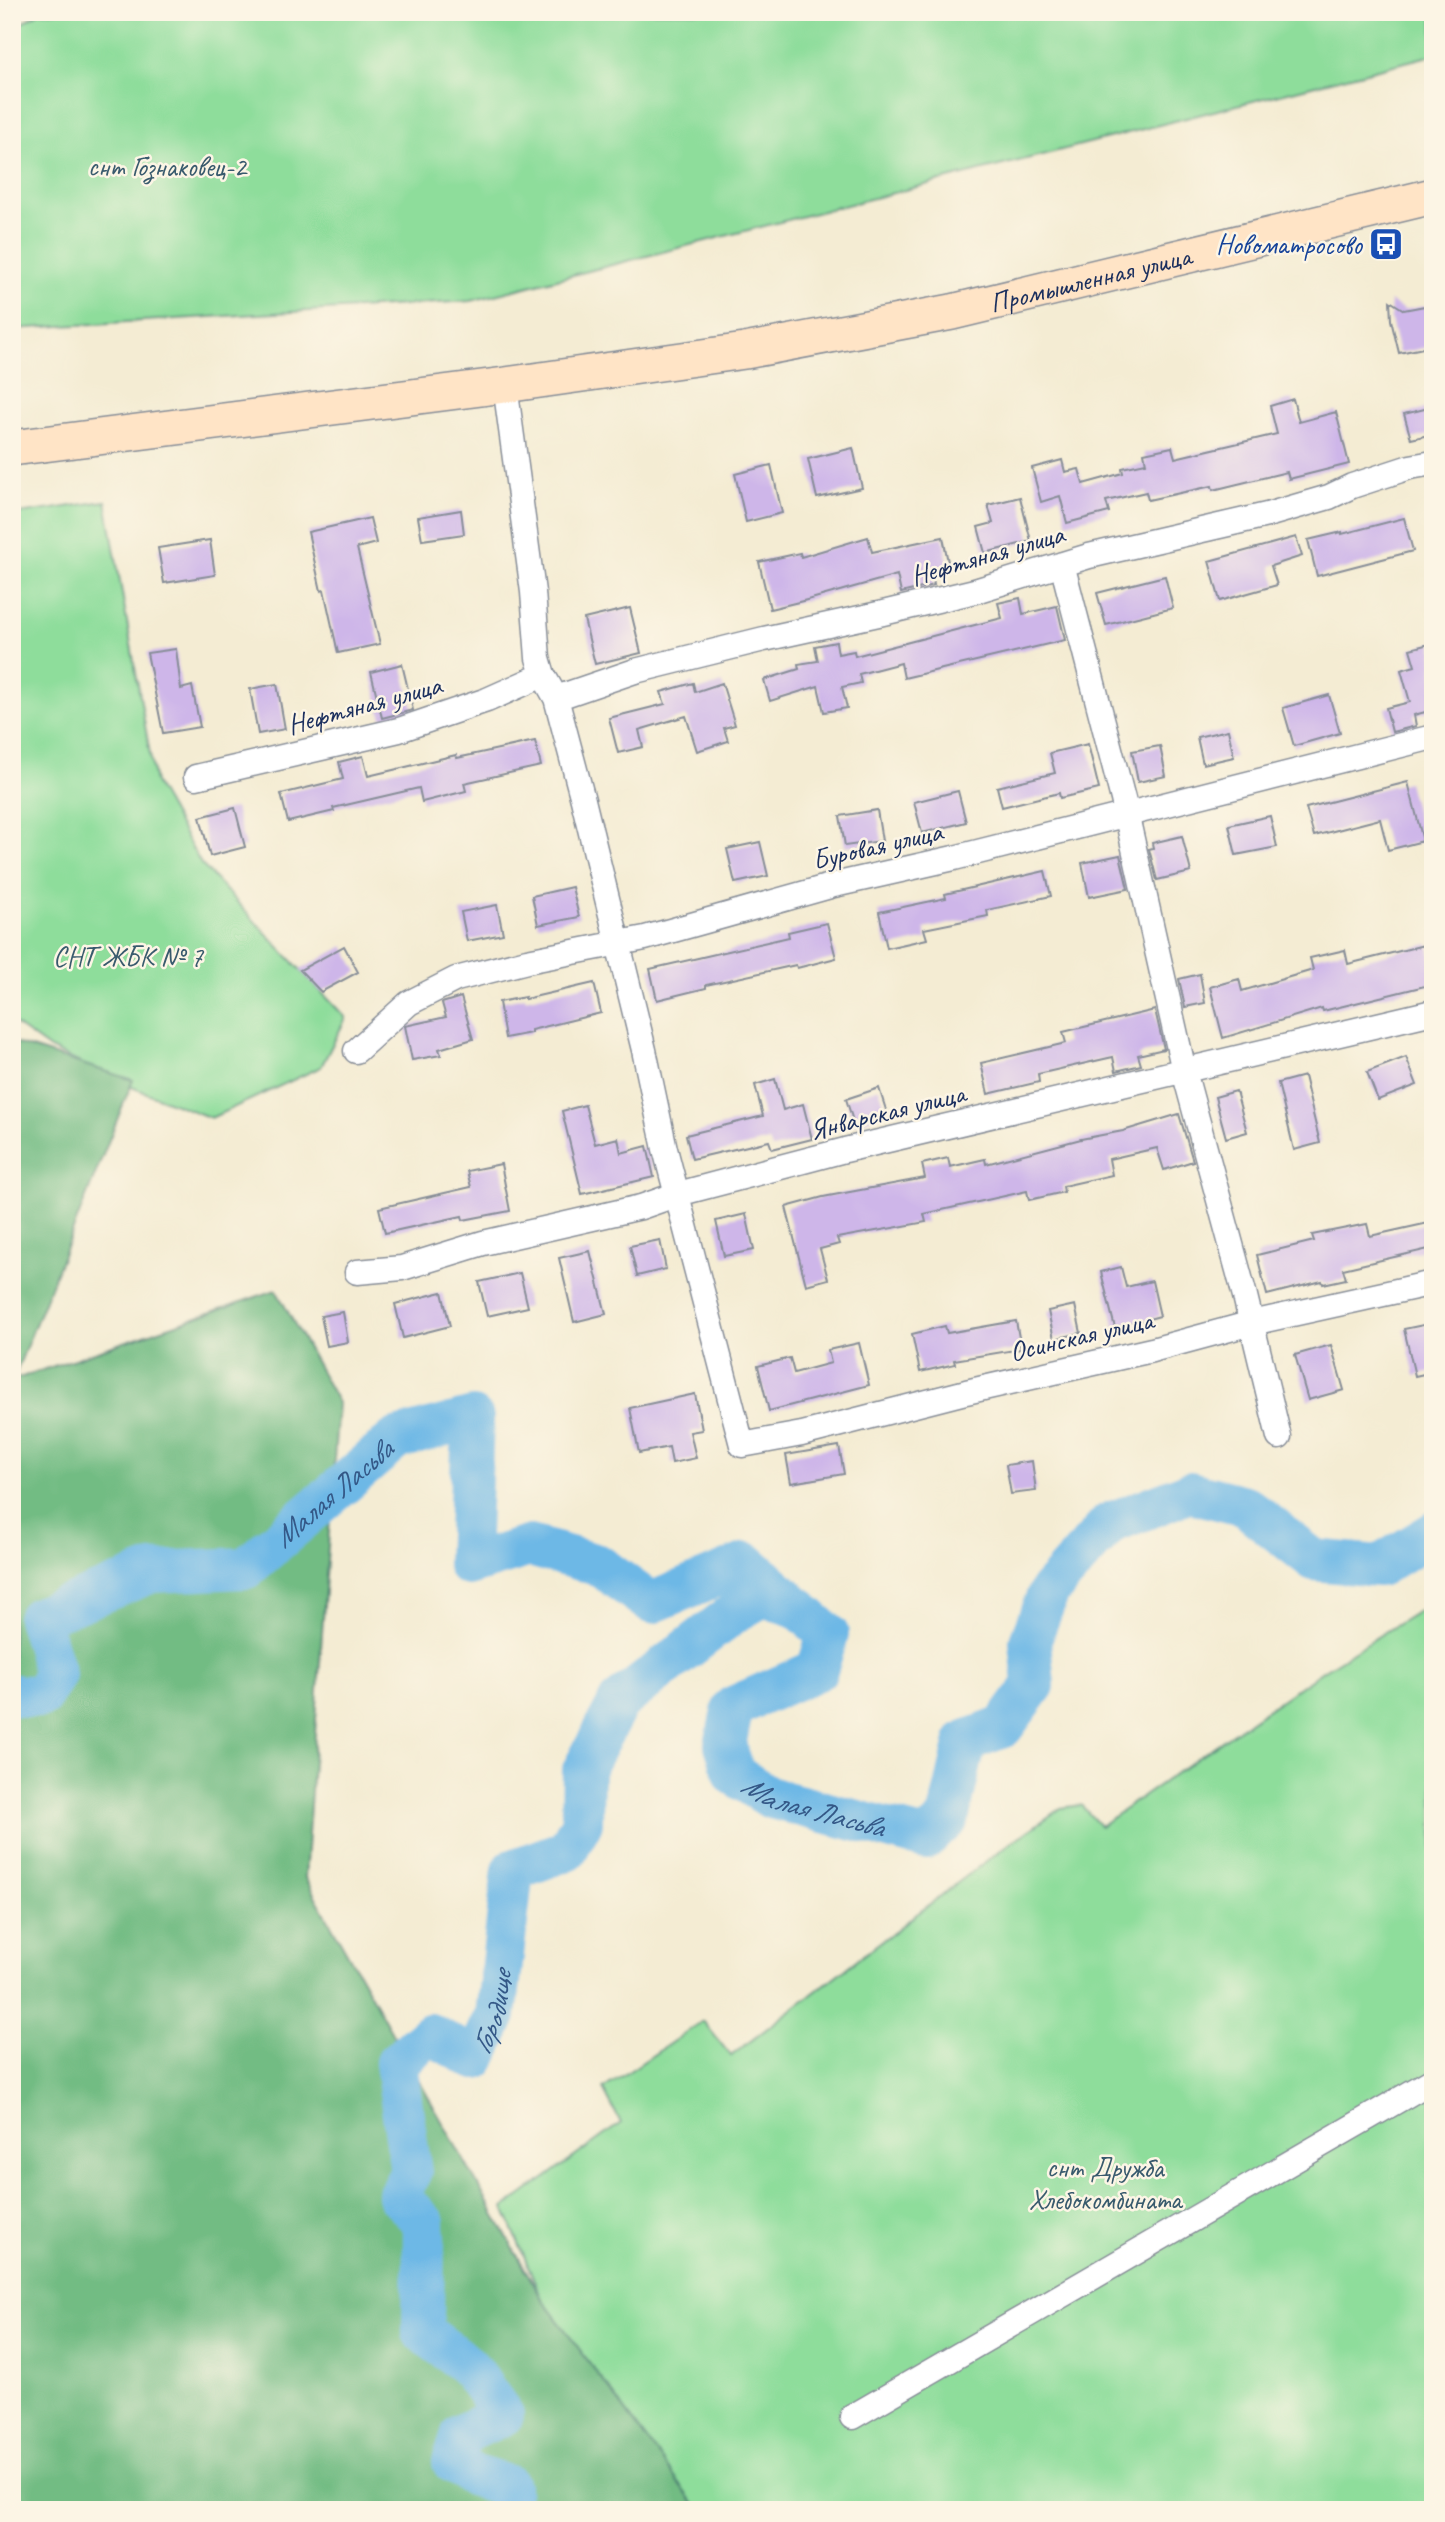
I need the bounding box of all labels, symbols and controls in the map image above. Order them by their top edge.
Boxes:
park label: снт Гознаковец-2 [88,149,249,185]
bus stop icon: Новоматросово [1367,225,1405,263]
place label: Новоматросово [1216,227,1364,262]
street label: Промышленная улица [986,237,1197,320]
street label: Нефтяная улица [906,515,1070,593]
street label: Нефтяная улица [283,667,447,742]
street label: Буровая улица [809,813,947,877]
park label: СНТ ЖБК № 7 [53,939,204,974]
street label: Январская улица [806,1075,971,1148]
street label: Осинская улица [1006,1301,1159,1369]
water label: Малая Ласьва [265,1429,403,1556]
water label: Малая Ласьва [735,1766,891,1847]
water label: Городище [462,1964,521,2060]
park label: снт Дружба Хлебокомбината [1029,2150,1184,2217]

